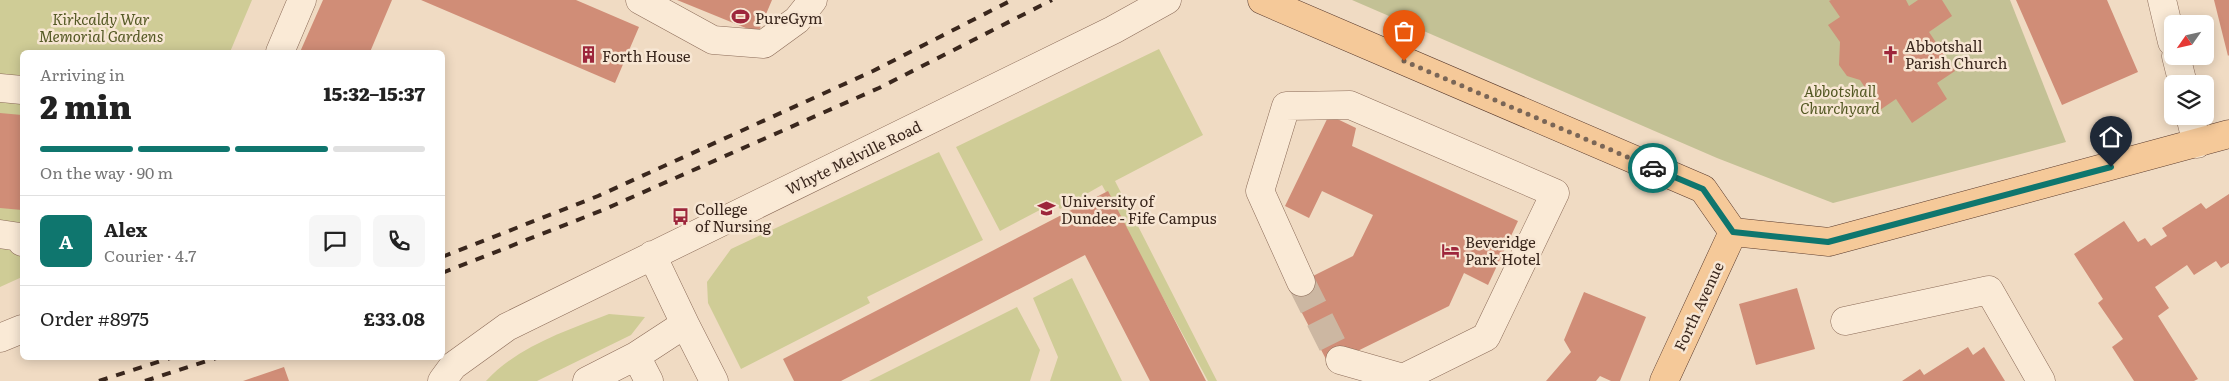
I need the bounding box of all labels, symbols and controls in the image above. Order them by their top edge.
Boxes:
place label: PureGym [755,6,823,29]
park label: Kirkcaldy War Memorial Gardens [39,7,163,47]
sports icon: PureGym [731,7,751,27]
pin [1383,10,1425,61]
north arrow [2164,15,2214,65]
map controls [2164,15,2214,125]
icon: bag [1390,17,1418,45]
place label: Abbotshall Parish Church [1905,34,2007,74]
place label: Forth House [602,44,691,67]
church icon: Abbotshall Parish Church [1881,44,1901,64]
building icon: Forth House [578,45,598,65]
text: Arriving in [40,62,125,86]
button: layers [2164,75,2214,125]
text: 15:32–15:37 [324,79,425,107]
park label: Abbotshall Churchyard [1800,79,1880,119]
text: 2 min [40,81,132,129]
street label: Whyte Melville Road [781,114,925,200]
pin [2090,116,2132,167]
icon: home [2097,123,2125,151]
courier [1628,143,1678,193]
icon: car [1639,154,1667,182]
text: On the way · 90 m [40,160,173,184]
place label: University of Dundee - Fife Campus [1061,189,1217,229]
place label: College of Nursing [695,197,772,237]
school or university icon: University of Dundee - Fife Campus [1037,199,1057,219]
bus stop icon: College of Nursing [671,207,691,227]
text: Alex [104,215,147,243]
button: chat [309,215,361,267]
button: phone [373,215,425,267]
text: A [59,227,73,255]
place label: Beveridge Park Hotel [1465,230,1540,270]
hotel icon: Beveridge Park Hotel [1441,240,1461,260]
text: Courier · 4.7 [104,243,196,267]
street label: Forth Avenue [1667,257,1729,354]
text: Order #8975 [40,304,149,332]
text: £33.08 [364,304,425,332]

